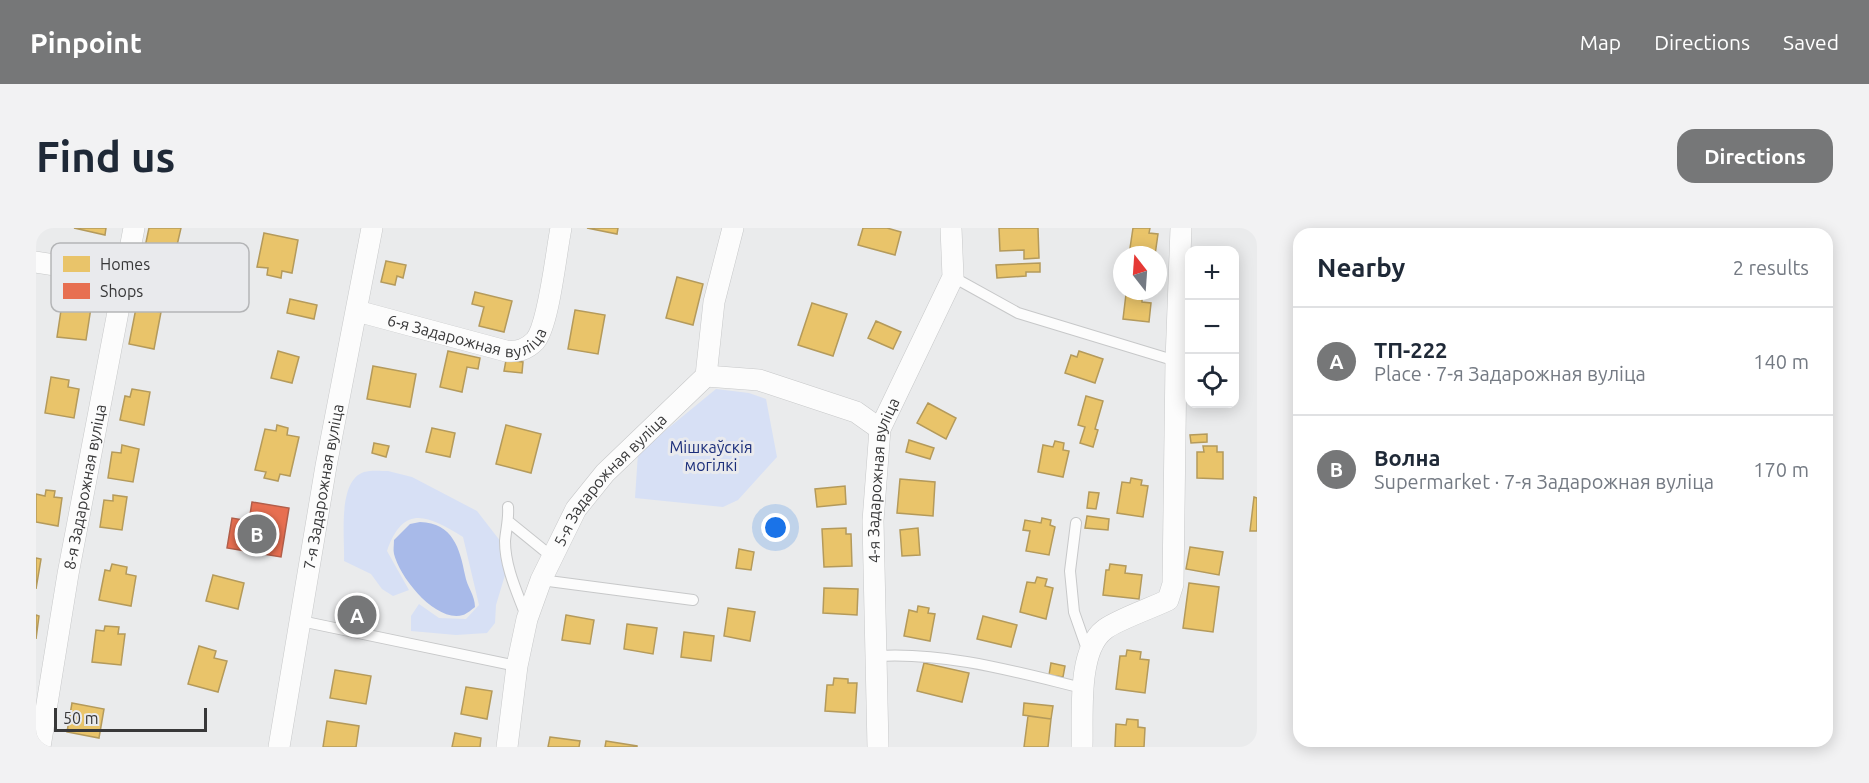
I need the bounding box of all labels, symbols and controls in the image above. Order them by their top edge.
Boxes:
text: Pinpoint [30,27,142,58]
text: Map [1580,30,1621,54]
text: Directions [1654,30,1750,54]
text: Saved [1783,30,1839,54]
button: Directions [1677,129,1833,183]
text: Find us [36,133,175,180]
legend [51,243,249,312]
north arrow [1113,246,1167,300]
map controls [1185,246,1239,408]
button: + [1185,246,1239,300]
text: Nearby [1317,253,1405,282]
text: Homes [100,255,150,273]
text: 2 results [1733,256,1809,279]
text: Shops [100,282,143,300]
button: − [1185,300,1239,354]
street label: 6-я Задарожная вуліца [378,307,546,333]
text: 6-я Задарожная вуліца [385,311,550,360]
text: ТП-222 [1374,337,1447,362]
text: A [1329,350,1344,373]
text: 140 m [1753,350,1809,373]
button: locate [1185,354,1239,408]
text: Place · 7-я Задарожная вуліца [1374,362,1646,385]
street label: 4-я Задарожная вуліца [864,395,903,563]
street label: 7-я Задарожная вуліца [300,402,347,571]
street label: 8-я Задарожная вуліца [60,403,109,571]
street label: 5-я Задарожная вуліца [550,410,670,549]
park label: Мішкаўскія могілкі [669,438,753,474]
text: Волна [1374,445,1440,470]
text: B [1330,458,1343,481]
text: 170 m [1753,458,1809,481]
text: Supermarket · 7-я Задарожная вуліца [1374,470,1714,493]
pin: B [238,512,276,556]
your location [761,513,790,542]
pin: A [338,592,376,638]
scale bar [54,705,207,732]
text: 50 m [63,709,99,727]

